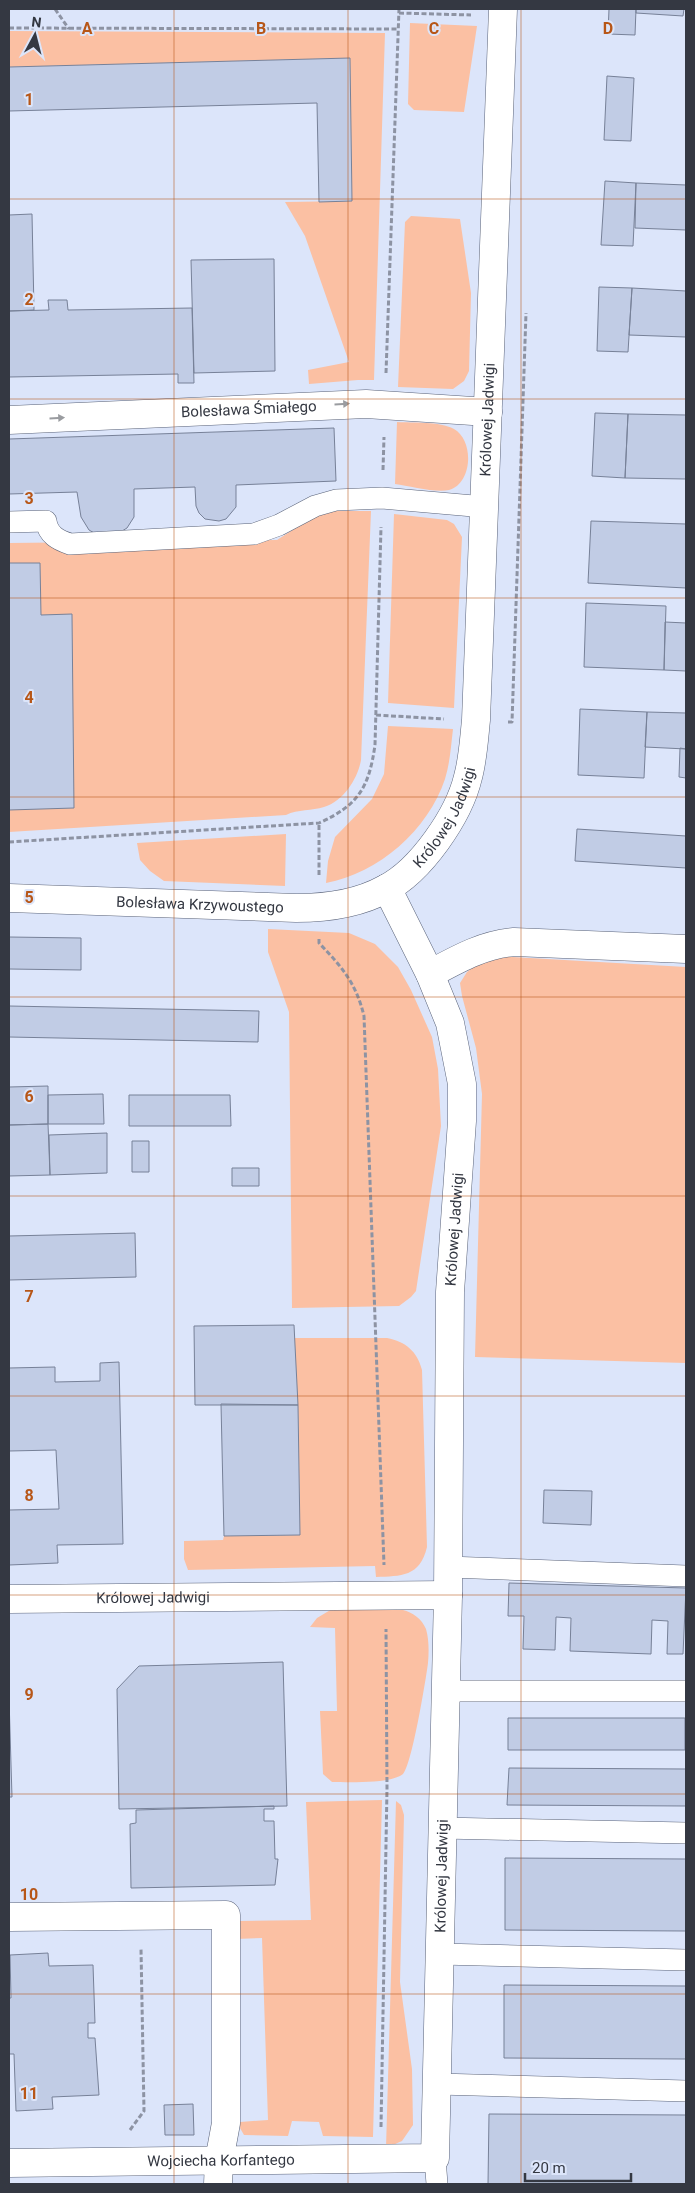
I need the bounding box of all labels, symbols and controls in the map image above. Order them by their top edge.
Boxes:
north arrow [10,10,60,60]
text: N [31,14,42,31]
text: A [82,19,93,38]
text: B [256,19,266,38]
text: C [429,19,439,38]
text: D [603,19,613,38]
text: 1 [24,90,34,109]
text: 2 [24,290,34,309]
street label: Królowej Jadwigi [476,363,499,477]
street label: Bolesława Śmiałego [181,397,317,421]
one-way arrow [334,400,350,408]
one-way arrow [50,413,66,421]
text: 3 [24,489,34,508]
text: 4 [24,688,34,707]
street label: Królowej Jadwigi [409,765,479,872]
text: 5 [24,888,34,907]
street label: Bolesława Krzywoustego [116,893,284,917]
text: 6 [24,1087,34,1106]
street label: Królowej Jadwigi [441,1172,467,1287]
text: 7 [24,1287,34,1306]
text: 8 [24,1486,34,1505]
street label: Królowej Jadwigi [96,1588,210,1607]
text: 9 [24,1685,34,1704]
street label: Królowej Jadwigi [431,1819,452,1933]
text: 10 [20,1885,38,1904]
text: 11 [20,2084,38,2103]
scale bar [525,2150,631,2182]
street label: Wojciecha Korfantego [147,2151,295,2170]
text: 20 m [532,2159,566,2177]

